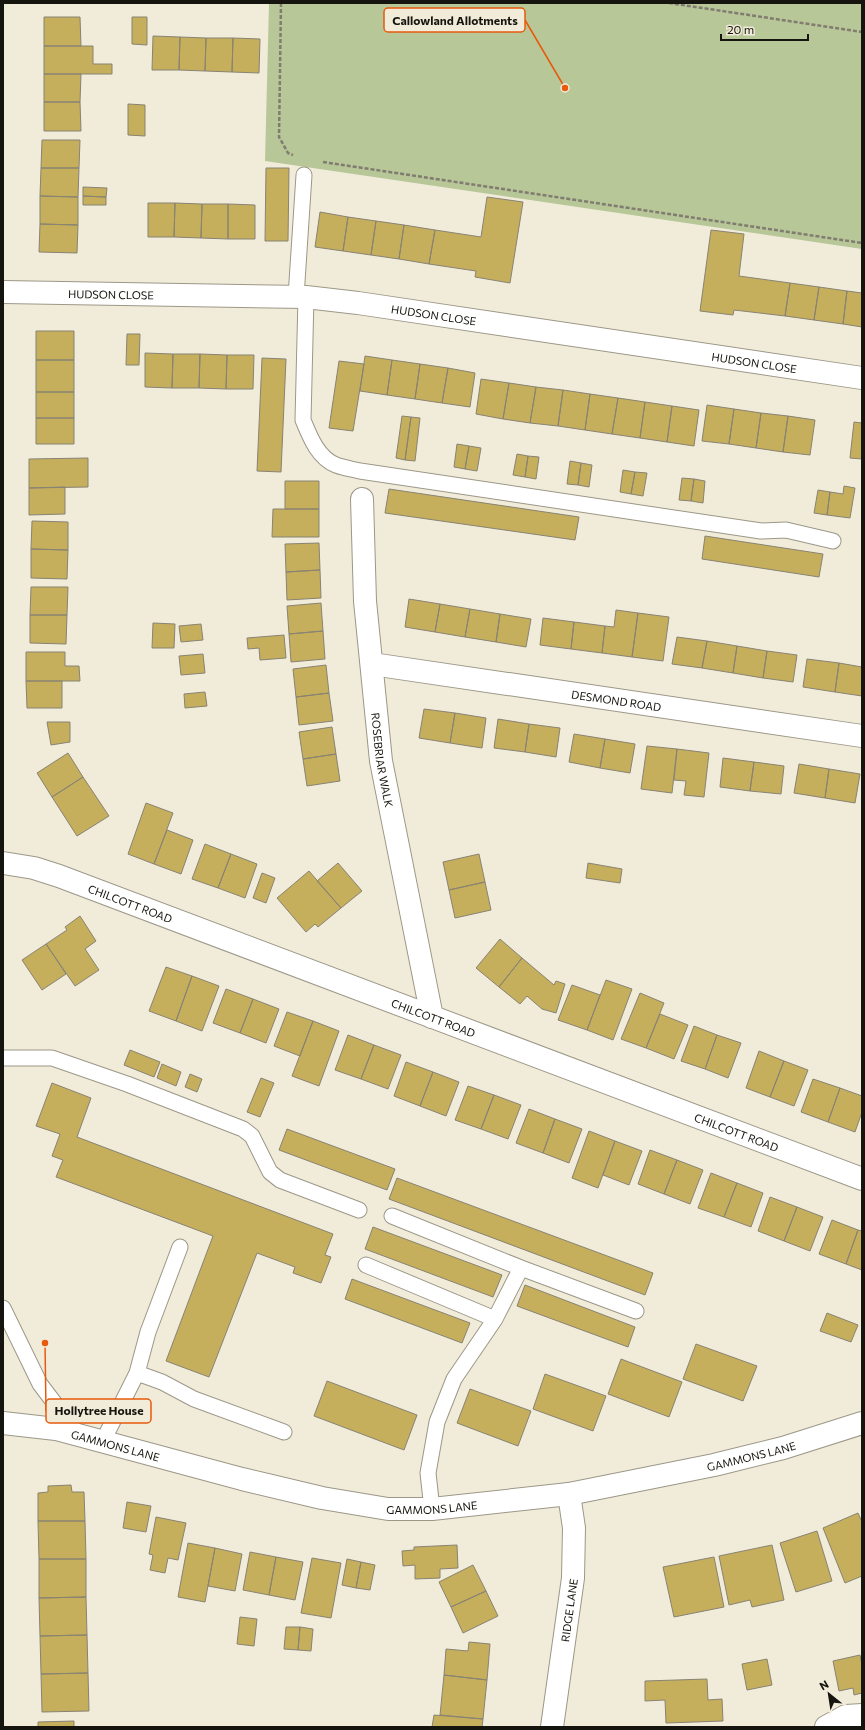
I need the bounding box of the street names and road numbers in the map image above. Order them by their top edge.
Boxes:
street label: HUDSON CLOSE [68,287,154,301]
street label: HUDSON CLOSE [390,302,477,327]
street label: HUDSON CLOSE [711,349,798,375]
street label: DESMOND ROAD [571,687,662,713]
street label: ROSEBRIAR WALK [370,712,397,809]
street label: CHILCOTT ROAD [87,881,174,925]
street label: CHILCOTT ROAD [390,996,477,1039]
street label: CHILCOTT ROAD [693,1110,781,1154]
street label: GAMMONS LANE [70,1427,161,1463]
street label: GAMMONS LANE [706,1438,797,1473]
street label: GAMMONS LANE [386,1498,478,1516]
street label: RIDGE LANE [558,1578,579,1643]

